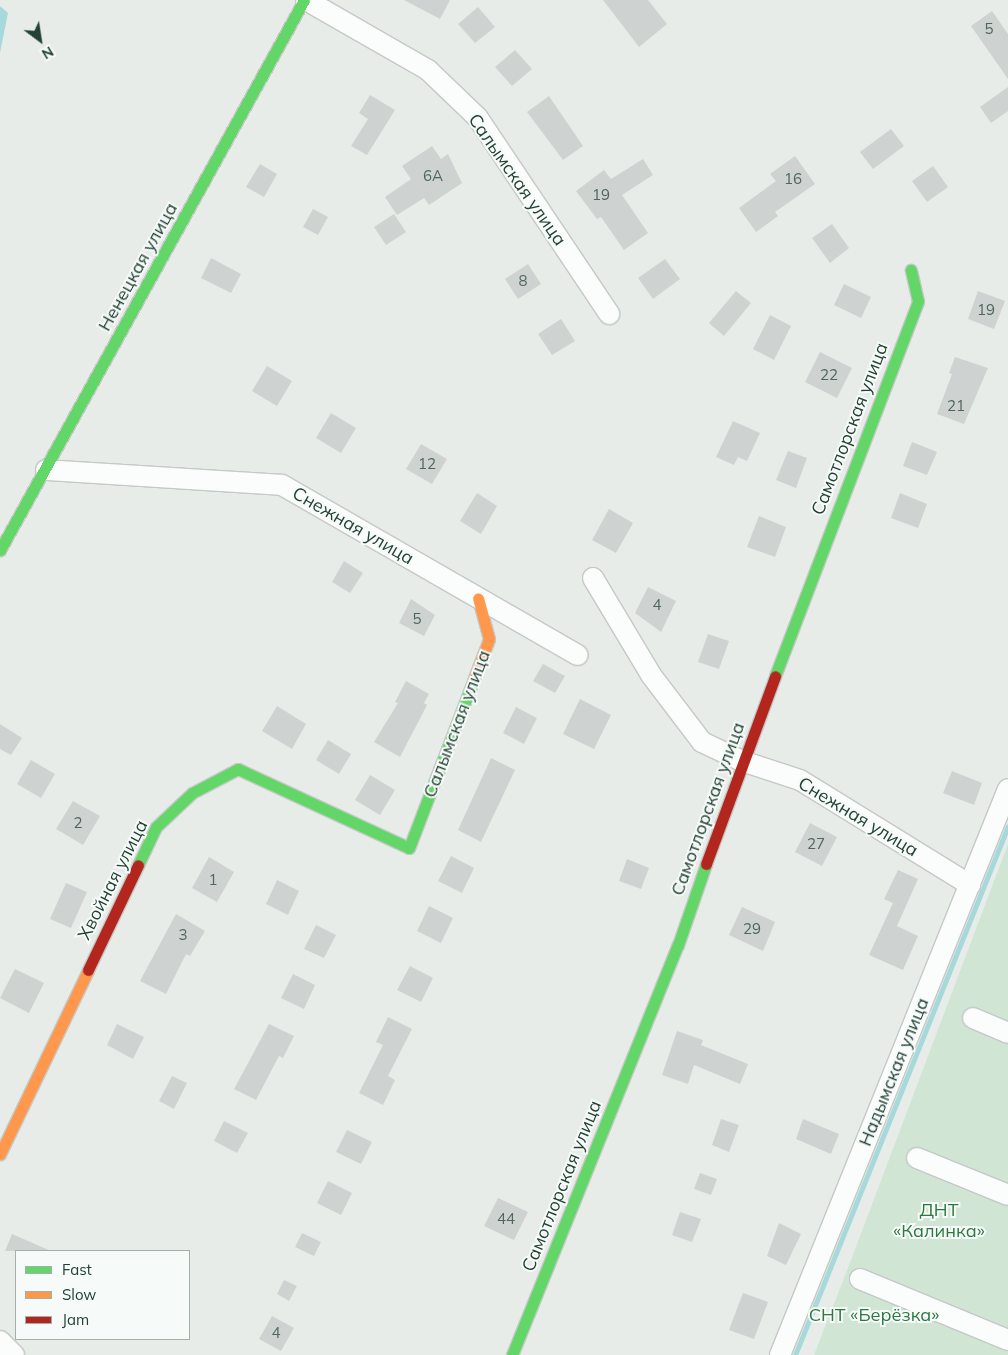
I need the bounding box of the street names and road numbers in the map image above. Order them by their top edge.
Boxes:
street label: Салымская улица [463,110,571,250]
street label: Ненецкая улица [94,199,182,335]
street label: Самотлорская улица [807,340,893,518]
street label: Снежная улица [289,483,417,569]
street label: Салымская улица [419,647,495,801]
street label: Самотлорская улица [667,719,749,899]
street label: Снежная улица [794,773,922,861]
street label: Хвойная улица [73,816,153,944]
street label: Надымская улица [854,995,934,1149]
street label: Самотлорская улица [518,1097,606,1275]

